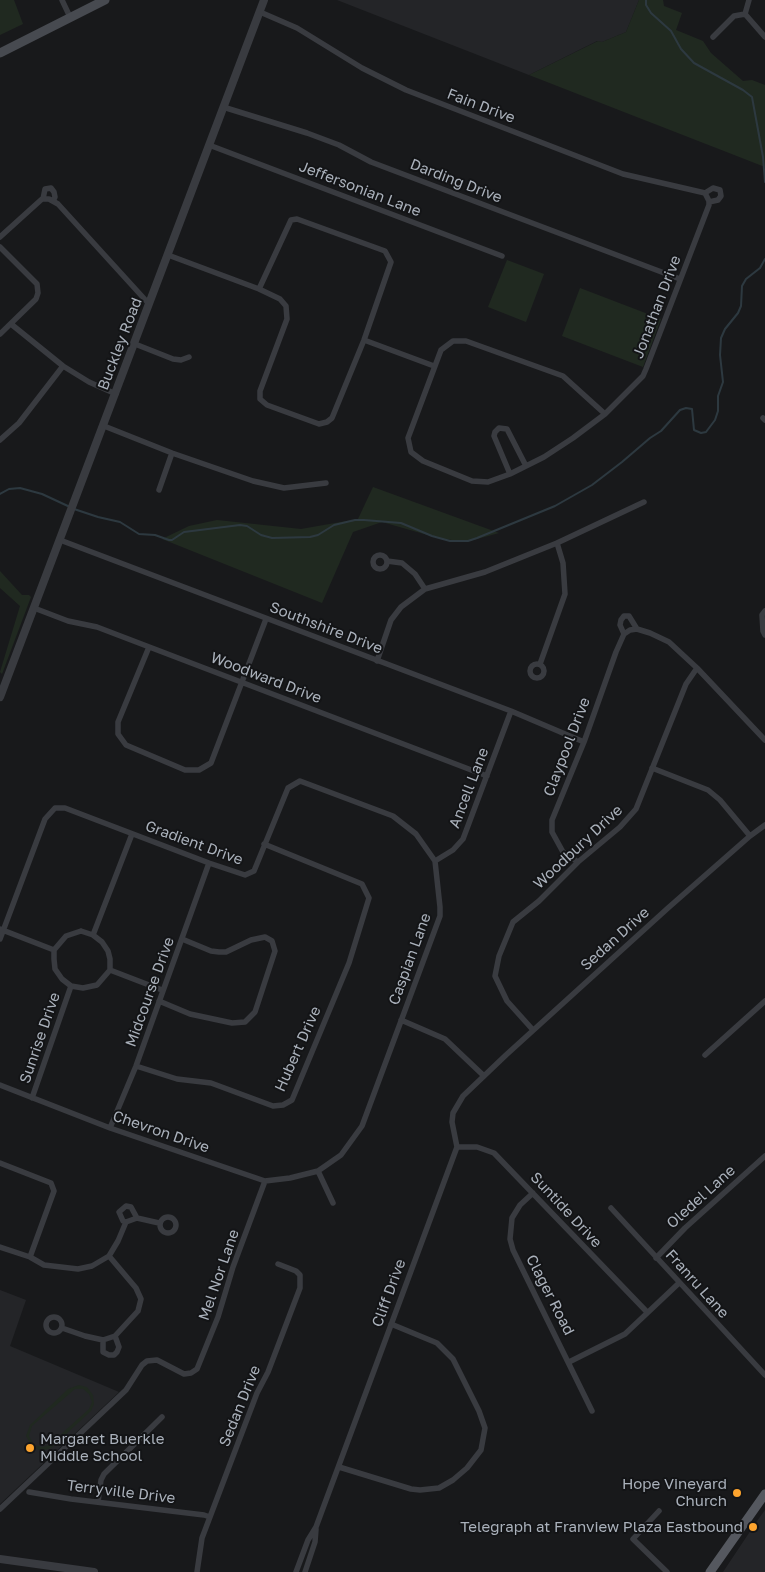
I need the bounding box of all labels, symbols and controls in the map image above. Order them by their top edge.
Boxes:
street label: Fain Drive [445,85,517,127]
street label: Darding Drive [407,155,505,207]
street label: Jeffersonian Lane [297,157,423,221]
street label: Jonathan Drive [629,253,685,361]
street label: Buckley Road [94,295,146,393]
street label: Southshire Drive [267,598,385,658]
street label: Woodward Drive [208,649,324,707]
street label: Claypool Drive [540,695,594,799]
street label: Ancell Lane [445,745,493,831]
street label: Woodbury Drive [530,801,626,893]
street label: Gradient Drive [143,817,245,869]
street label: Sedan Drive [577,903,653,975]
street label: Caspian Lane [385,911,435,1007]
street label: Midcourse Drive [122,935,178,1049]
street label: Sunrise Drive [16,990,64,1086]
street label: Hubert Drive [271,1004,325,1094]
street label: Chevron Drive [110,1107,212,1157]
street label: Oledel Lane [663,1162,739,1232]
street label: Suntide Drive [526,1169,606,1251]
street label: Mel Nor Lane [195,1227,243,1323]
street label: Franru Lane [662,1246,732,1322]
street label: Clager Road [522,1252,578,1338]
street label: Cliff Drive [368,1257,410,1329]
street label: Sedan Drive [216,1363,264,1449]
place label: Margaret Buerkle Middle School [40,1430,164,1465]
marker: Margaret Buerkle Middle School [24,1442,36,1454]
place label: Hope Vineyard Church [622,1475,727,1510]
street label: Terryville Drive [66,1476,176,1508]
marker: Hope Vineyard Church [731,1487,743,1499]
place label: Telegraph at Franview Plaza Eastbound [460,1518,743,1536]
marker: Telegraph at Franview Plaza Eastbound [747,1521,759,1533]

